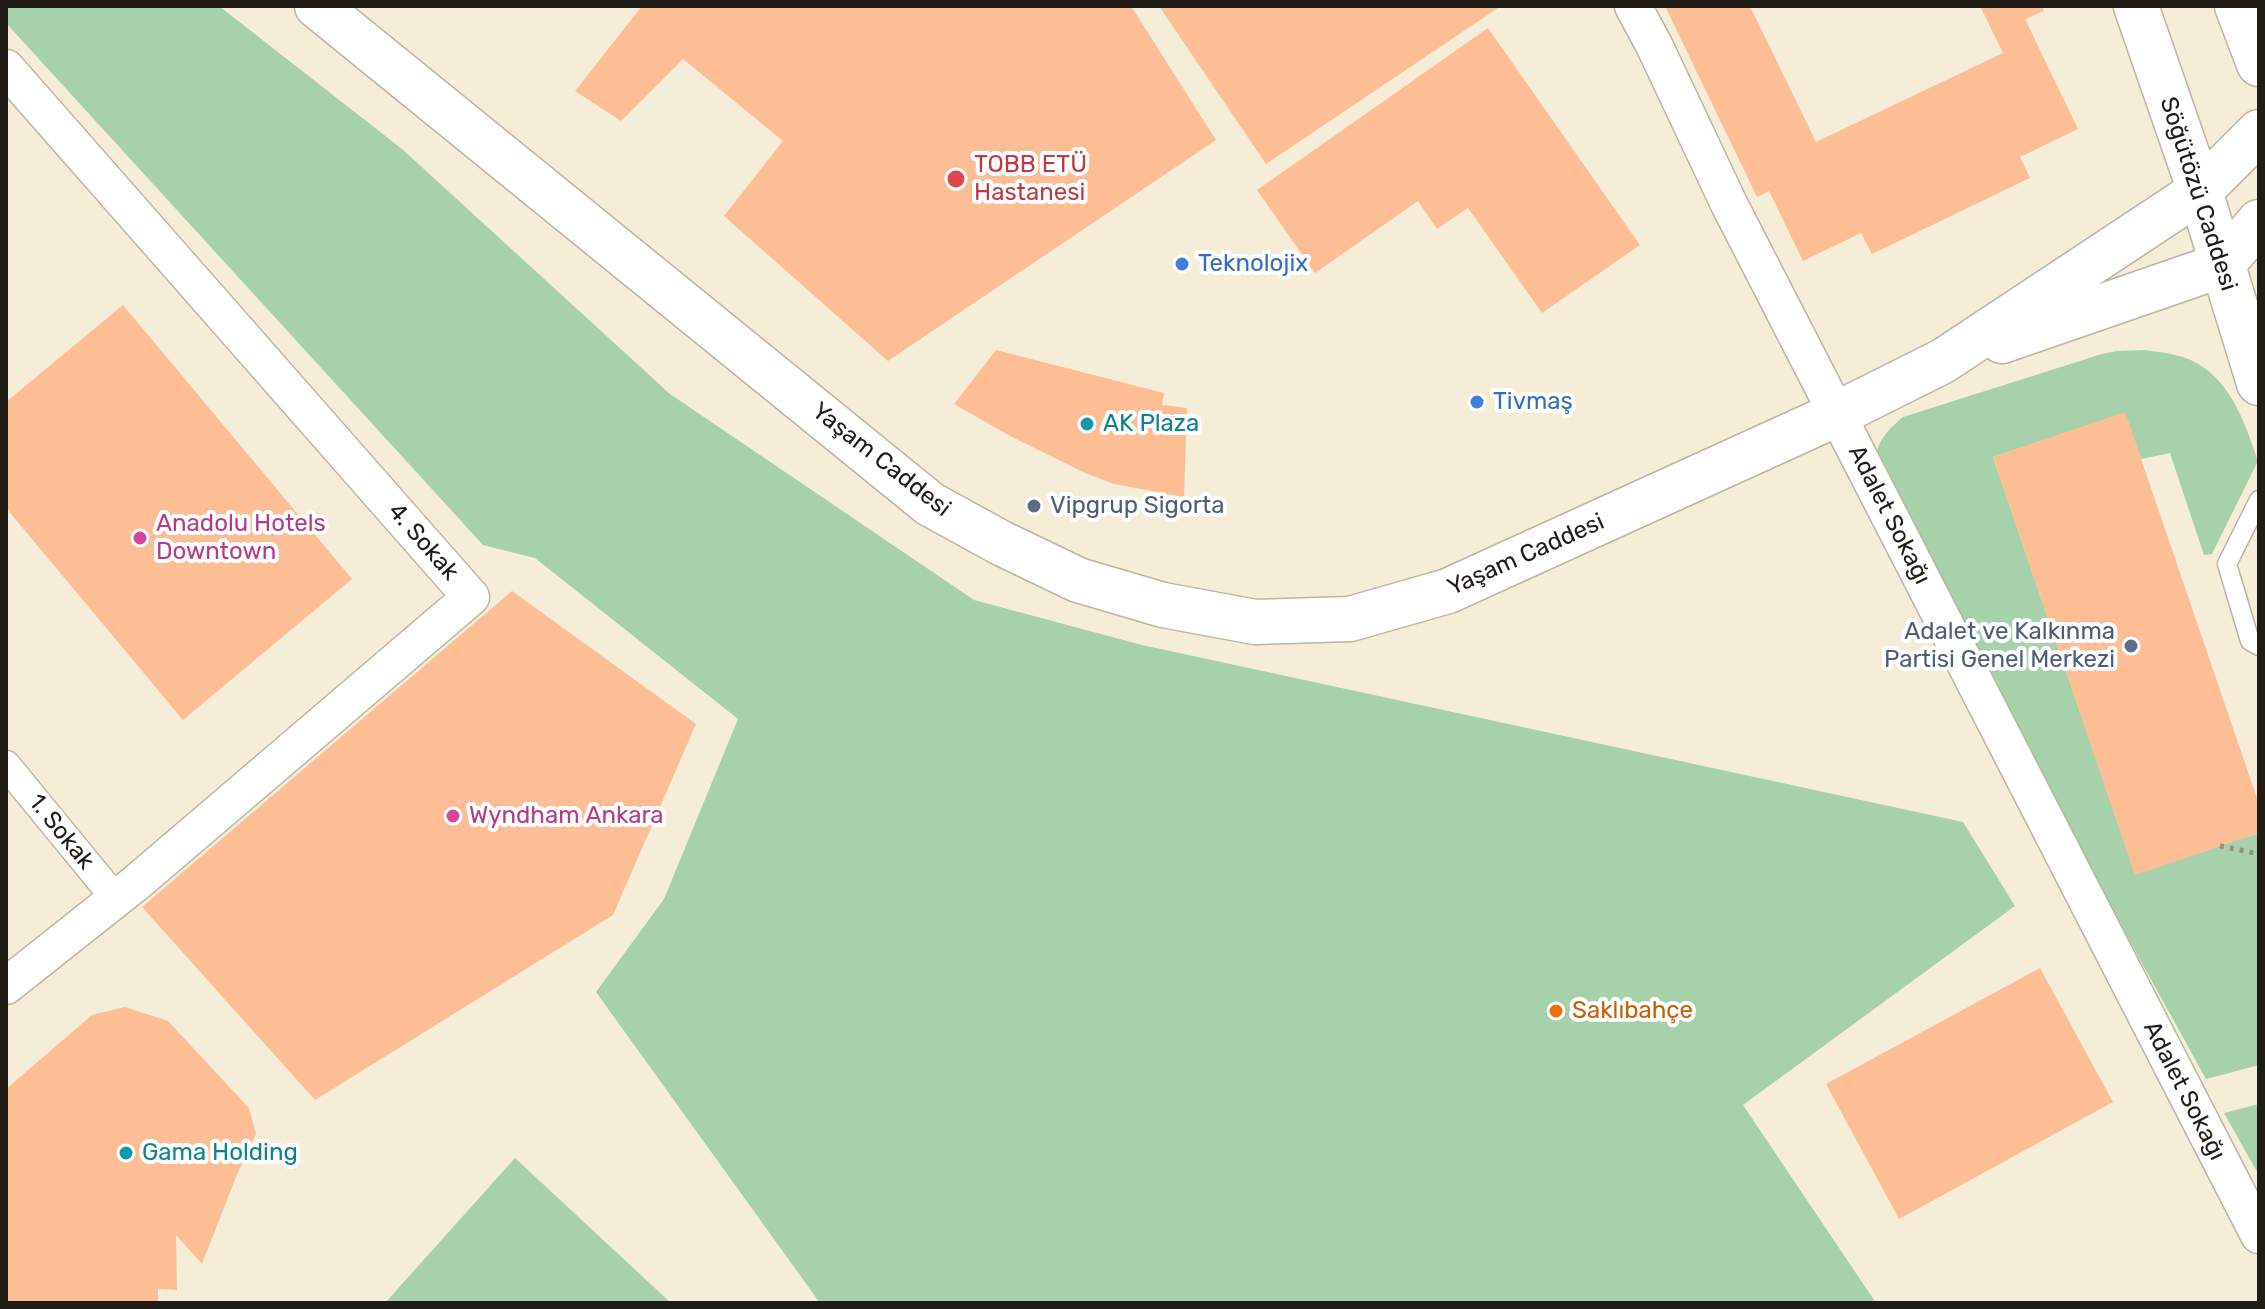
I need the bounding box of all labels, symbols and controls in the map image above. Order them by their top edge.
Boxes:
street label: Söğütözü Caddesi [2153,93,2243,295]
place label: TOBB ETÜ Hastanesi [974,151,1087,207]
marker: TOBB ETÜ Hastanesi [945,168,967,190]
place label: Teknolojix [1198,250,1308,278]
marker: Teknolojix [1173,255,1191,273]
place label: Tivmaş [1493,388,1573,416]
marker: Tivmaş [1468,393,1486,411]
street label: Yaşam Caddesi [806,397,956,523]
place label: AK Plaza [1103,410,1199,438]
marker: AK Plaza [1078,415,1096,433]
street label: Adalet Sokağı [1842,441,1936,589]
place label: Vipgrup Sigorta [1050,492,1224,520]
street label: 4. Sokak [382,497,464,587]
marker: Vipgrup Sigorta [1025,497,1043,515]
street label: Yaşam Caddesi [1443,508,1609,602]
place label: Anadolu Hotels Downtown [156,510,326,566]
marker: Anadolu Hotels Downtown [131,529,149,547]
place label: Adalet ve Kalkınma Partisi Genel Merkezi [1884,618,2115,674]
marker: Adalet ve Kalkınma Partisi Genel Merkezi [2122,637,2140,655]
street label: 1. Sokak [22,788,100,876]
place label: Wyndham Ankara [469,802,664,830]
marker: Wyndham Ankara [444,807,462,825]
place label: Saklıbahçe [1572,997,1693,1025]
marker: Saklıbahçe [1547,1002,1565,1020]
street label: Adalet Sokağı [2137,1017,2231,1165]
place label: Gama Holding [142,1139,298,1167]
marker: Gama Holding [117,1144,135,1162]

